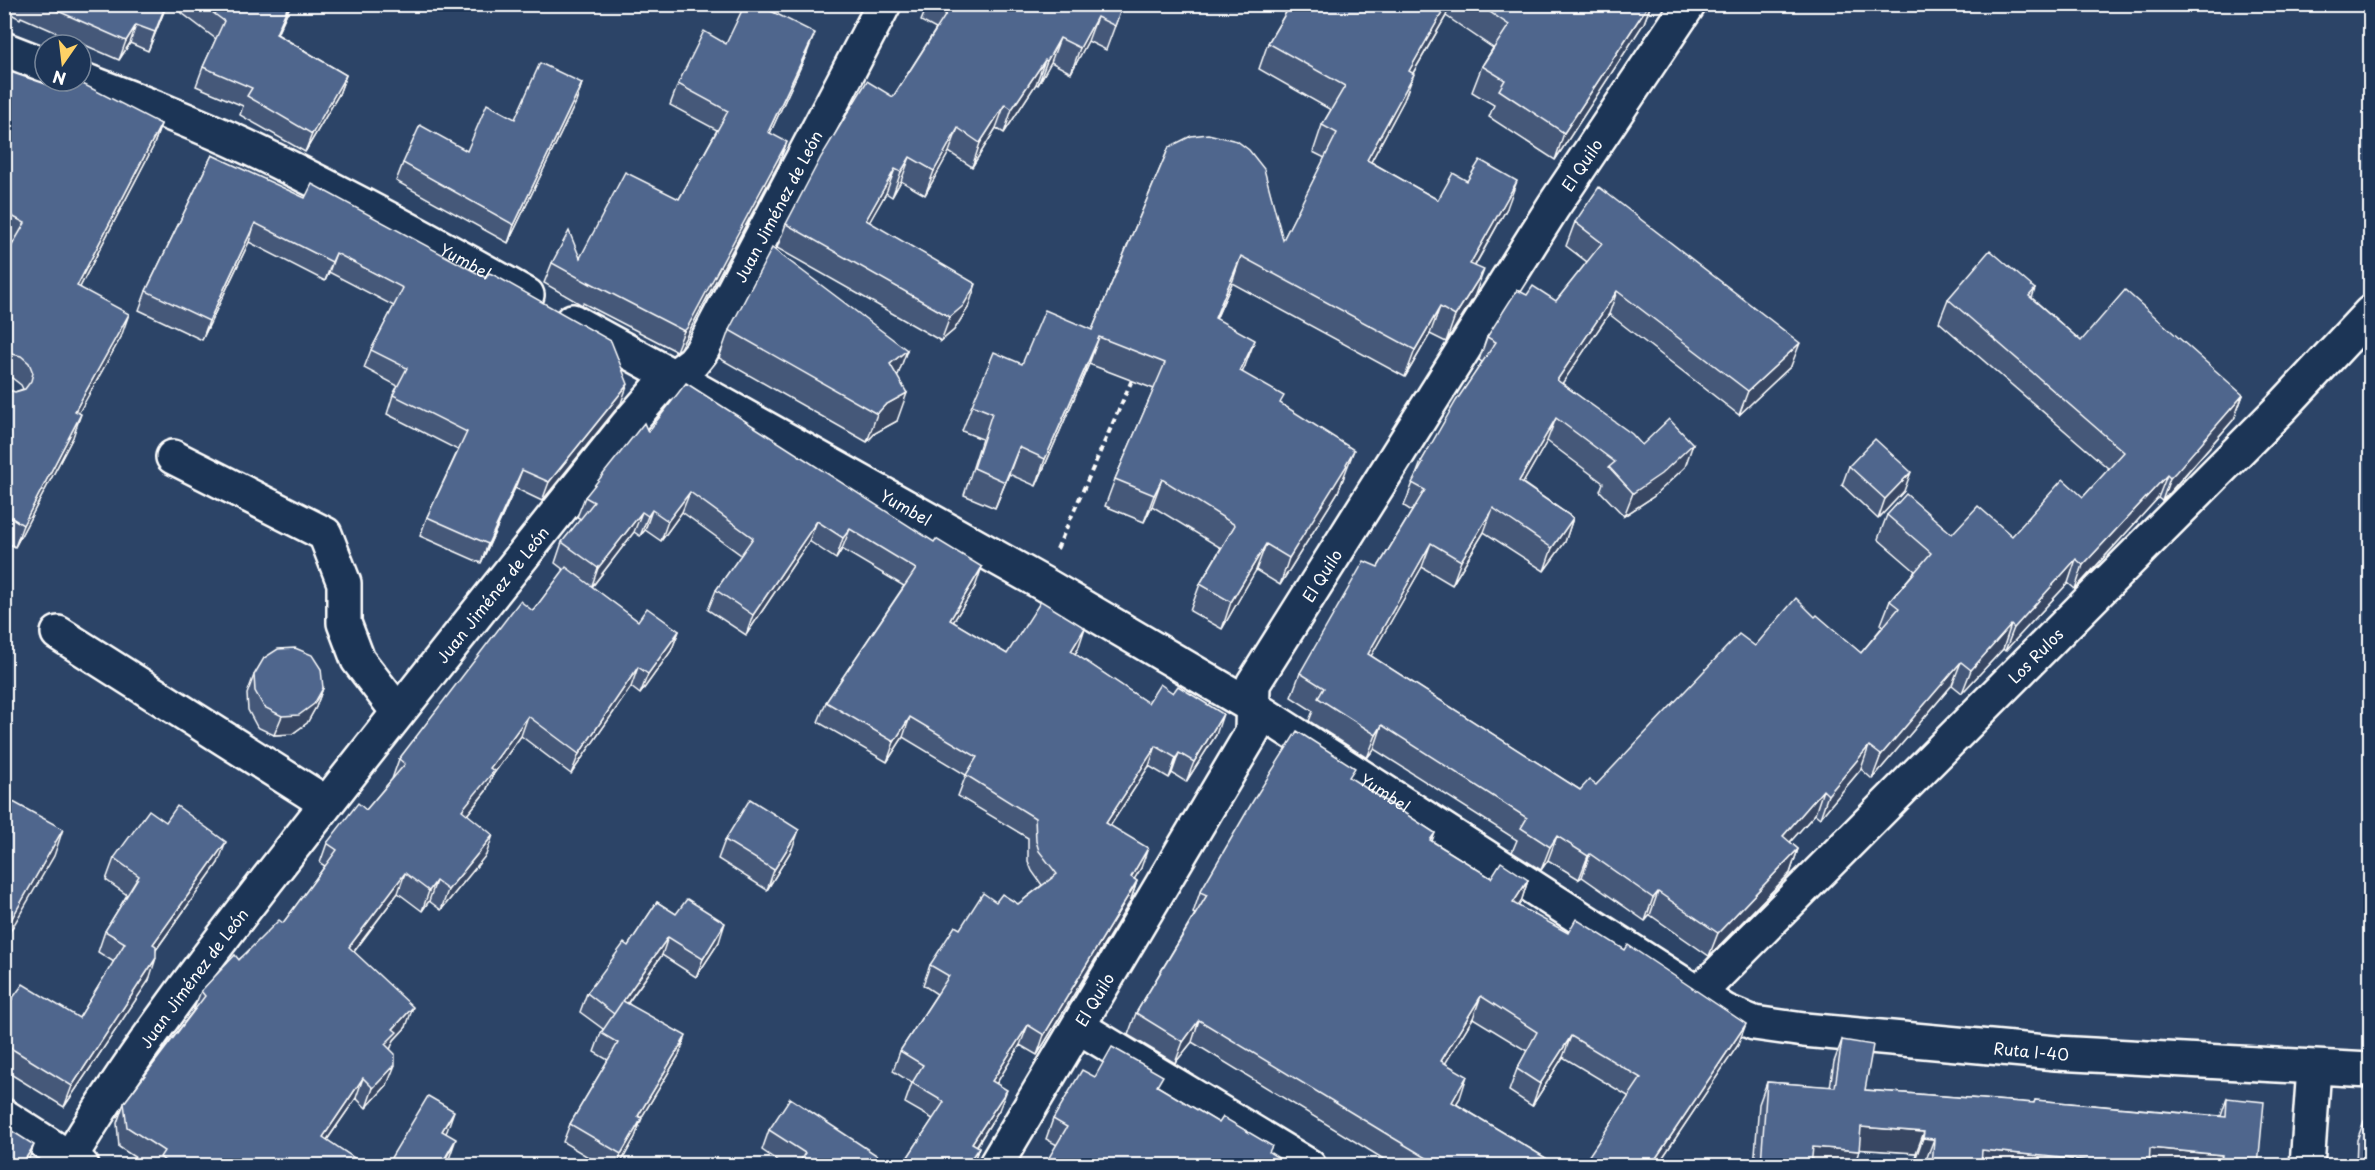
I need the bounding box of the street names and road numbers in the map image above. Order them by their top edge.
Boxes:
street label: Juan Jiménez de León [728,126,828,286]
street label: El Quilo [1555,133,1608,196]
street label: Yumbel [436,237,496,285]
street label: Yumbel [876,483,936,531]
street label: Juan Jiménez de León [430,521,554,668]
street label: El Quilo [1296,544,1347,607]
street label: Los Rulos [2002,622,2068,688]
street label: Yumbel [1356,767,1415,817]
street label: Juan Jiménez de León [133,903,253,1053]
street label: El Quilo [1069,968,1119,1031]
street label: Ruta I-40 [1993,1035,2070,1066]

